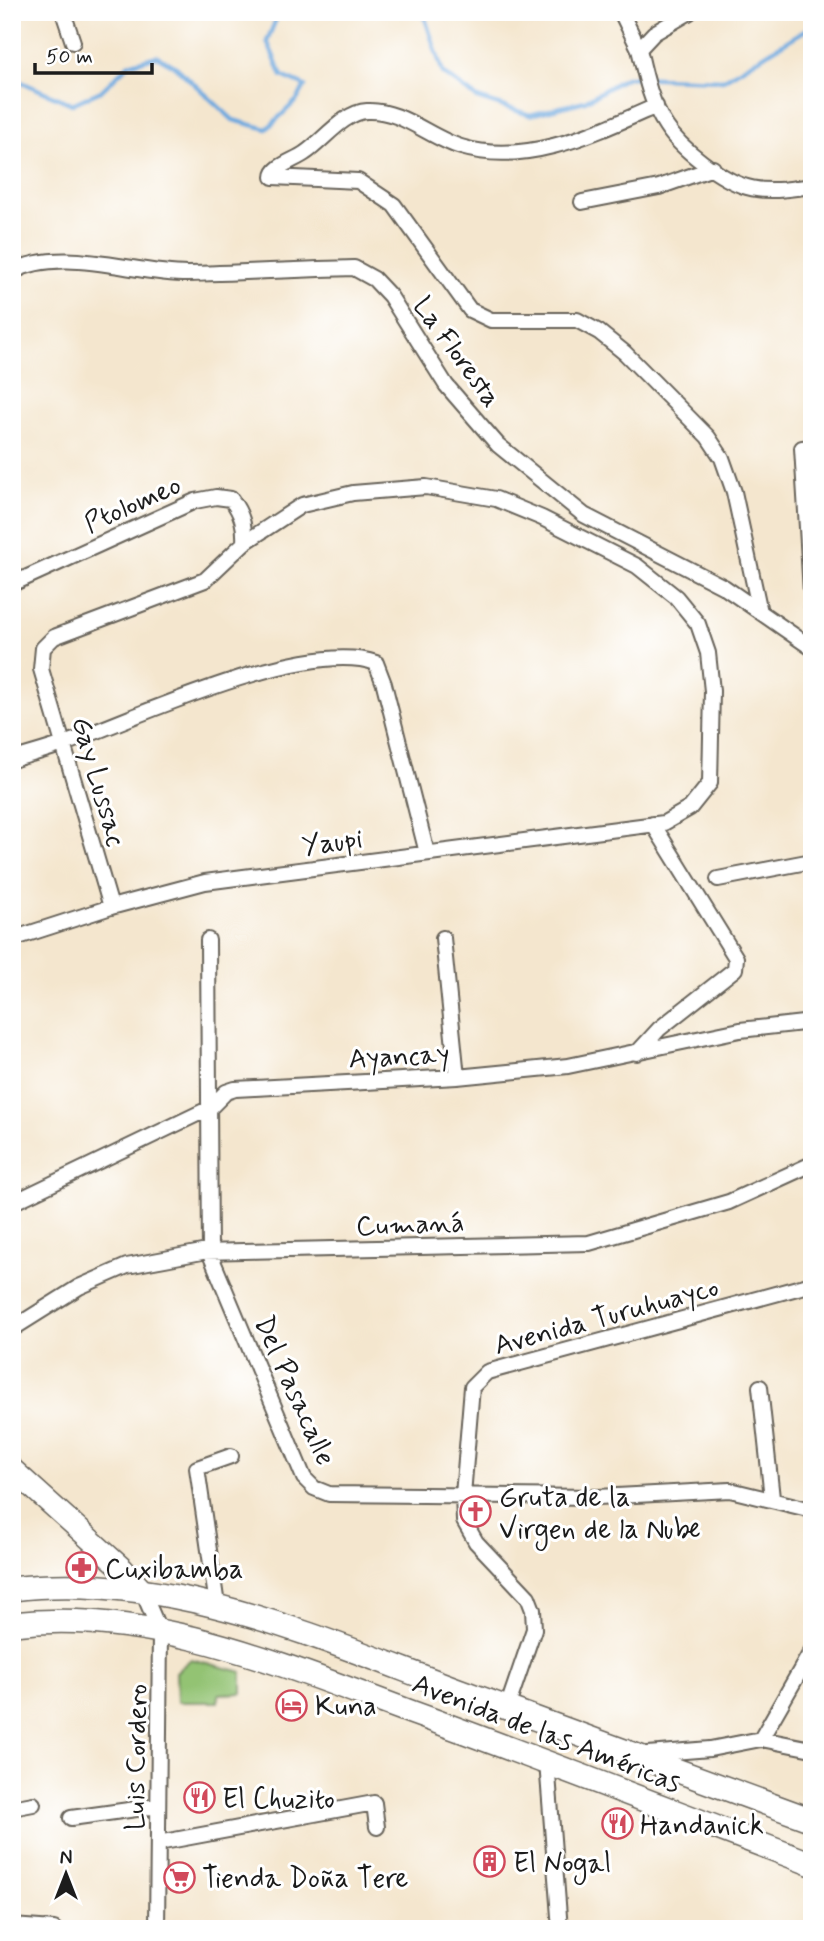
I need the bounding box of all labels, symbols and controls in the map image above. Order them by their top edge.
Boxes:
scale bar [35,32,152,76]
text: 50 m [46,43,93,71]
street label: La Floresta [403,290,509,415]
street label: Ptolomeo [79,467,187,543]
street label: Gay Lussac [61,713,134,851]
street label: Yaupi [300,821,365,866]
street label: Ayancay [348,1036,451,1079]
street label: Cumaná [355,1205,465,1246]
street label: Avenida Turuhuayco [490,1270,723,1365]
street label: Del Pasacalle [244,1310,343,1472]
place label: Gruta de la Virgen de la Nube [499,1480,701,1551]
church icon: Gruta de la Virgen de la Nube [459,1495,493,1529]
pharmacy icon: Cuxibamba [65,1551,99,1585]
place label: Cuxibamba [105,1552,243,1589]
street label: Avenida de las Américas [407,1666,686,1803]
street label: Luis Cordero [118,1683,157,1831]
hotel icon: Kuna [275,1688,309,1722]
place label: Kuna [315,1689,377,1726]
restaurant icon: El Chuzito [182,1781,216,1815]
place label: El Chuzito [222,1782,335,1819]
restaurant icon: Handanick [600,1807,634,1841]
place label: Handanick [640,1808,764,1845]
north arrow [32,1840,102,1910]
building icon: El Nogal [473,1845,507,1879]
text: N [60,1846,72,1871]
place label: El Nogal [513,1846,611,1885]
supermarket icon: Tienda Doña Tere [162,1860,196,1894]
place label: Tienda Doña Tere [202,1861,408,1898]

